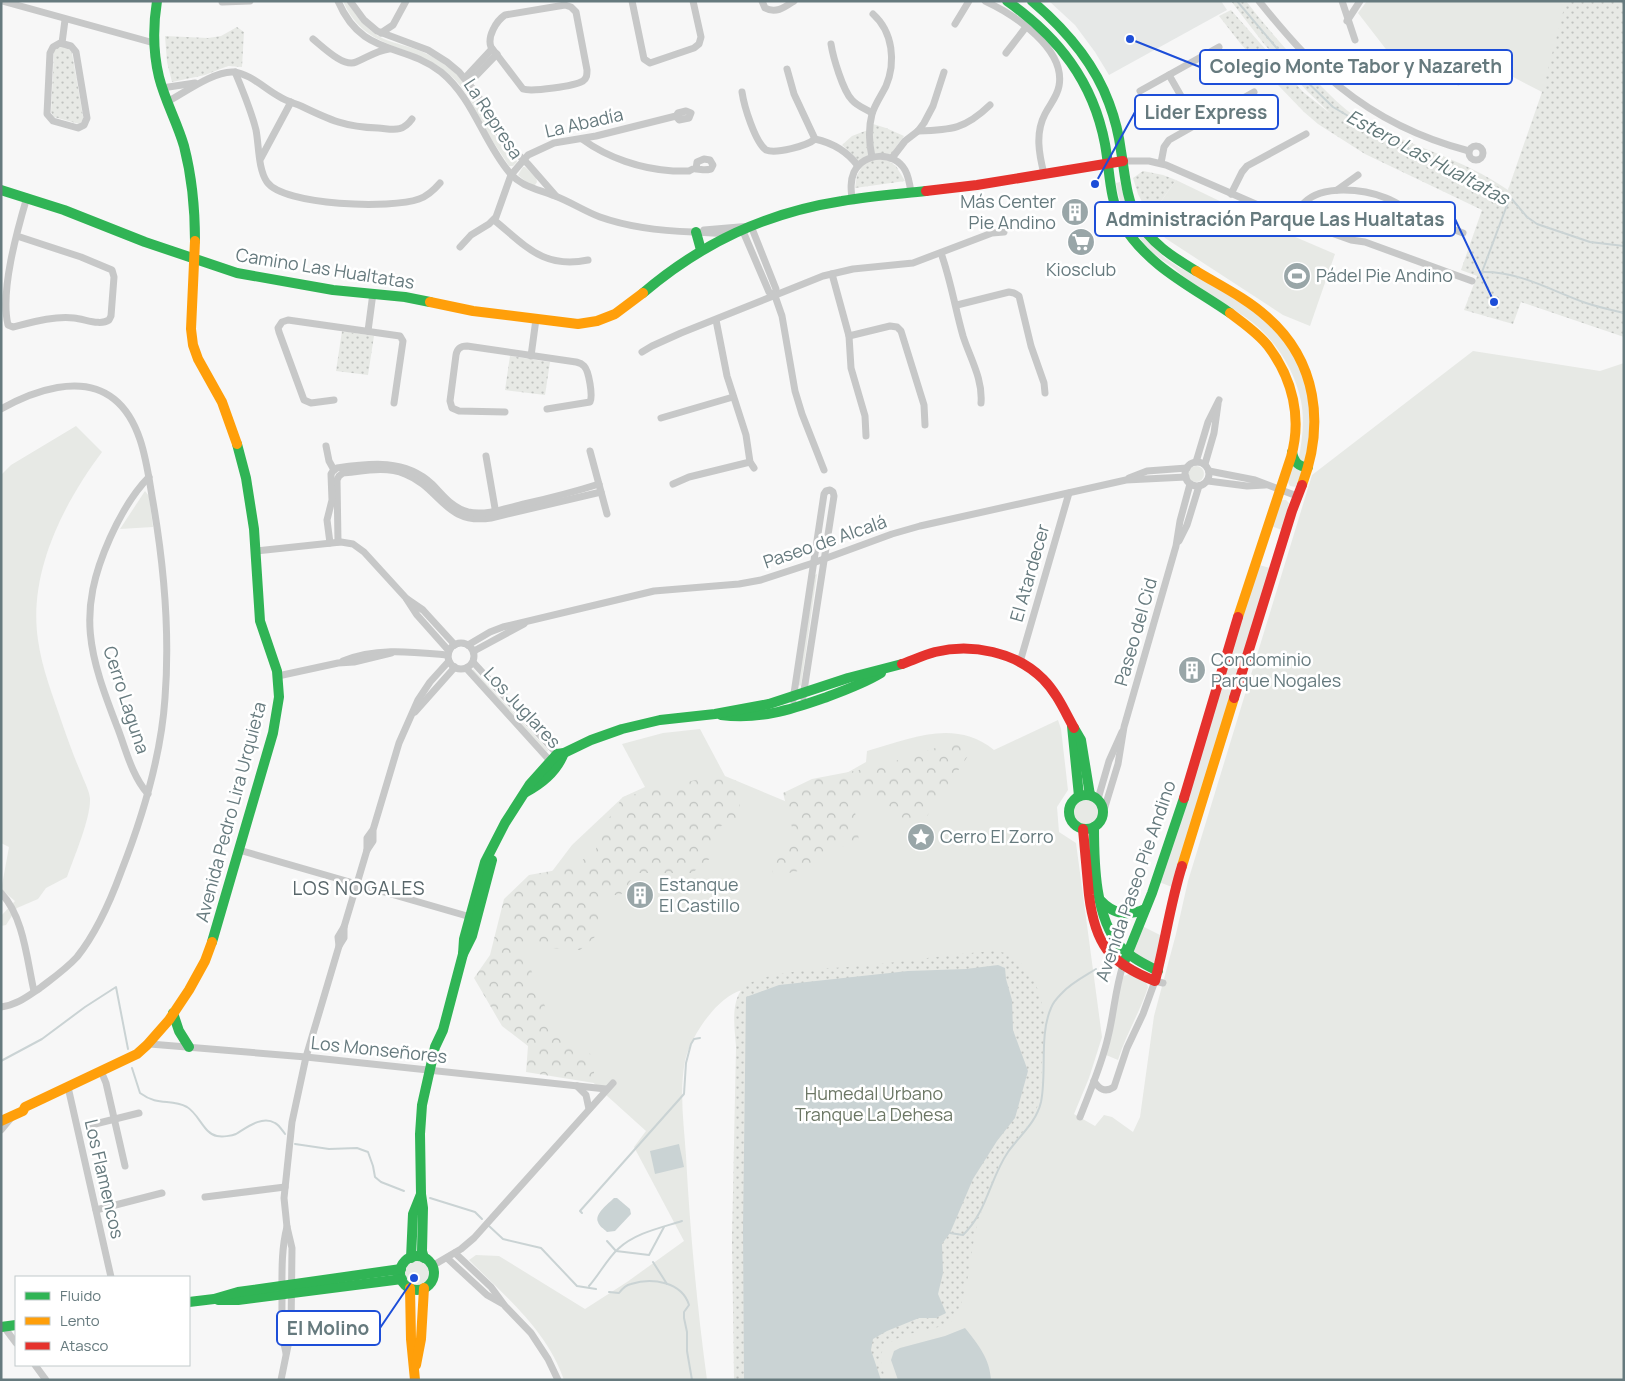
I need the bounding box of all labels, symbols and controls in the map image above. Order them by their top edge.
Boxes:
callout: Colegio Monte Tabor y Nazareth [1200,50,1512,84]
text: Colegio Monte Tabor y Nazareth [1210,53,1502,79]
street label: La Represa [459,74,529,163]
callout: Lider Express [1135,95,1278,129]
text: Lider Express [1145,99,1267,125]
street label: La Abadía [542,101,625,143]
water label: Estero Las Hualtatas [1342,103,1516,212]
place label: Más Center Pie Andino [960,189,1056,234]
building icon: Más Center Pie Andino [1060,197,1090,227]
callout: Administración Parque Las Hualtatas [1095,202,1455,236]
text: Administración Parque Las Hualtatas [1105,206,1445,232]
supermarket icon: Kiosclub [1066,227,1096,257]
street label: Camino Las Hualtatas [234,242,416,294]
place label: Kiosclub [1046,257,1116,281]
sports icon: Pádel Pie Andino [1282,261,1312,291]
place label: Pádel Pie Andino [1316,263,1453,287]
street label: Paseo de Alcalá [760,509,890,573]
street label: El Atardecer [1004,521,1055,624]
street label: Paseo del Cid [1108,575,1162,689]
street label: Cerro Laguna [98,643,156,757]
place label: Condominio Parque Nogales [1211,647,1341,692]
building icon: Condominio Parque Nogales [1177,655,1207,685]
street label: Los Juglares [479,661,567,753]
street label: Avenida Pedro Lira Urquieta [189,699,271,924]
street label: Avenida Paseo Pie Andino [1089,777,1181,984]
place icon: Cerro El Zorro [906,822,936,852]
place label: Cerro El Zorro [940,824,1054,848]
place label: Estanque El Castillo [659,872,740,917]
district label: LOS NOGALES [292,875,426,901]
building icon: Estanque El Castillo [625,880,655,910]
street label: Los Monseñores [310,1030,448,1068]
park label: Humedal Urbano Tranque La Dehesa [795,1081,953,1126]
street label: Los Flamencos [80,1117,130,1241]
legend [15,1276,190,1366]
text: Fluido [60,1285,101,1306]
text: Lento [60,1310,100,1331]
callout: El Molino [277,1311,380,1345]
text: El Molino [287,1315,369,1341]
text: Atasco [60,1335,108,1356]

